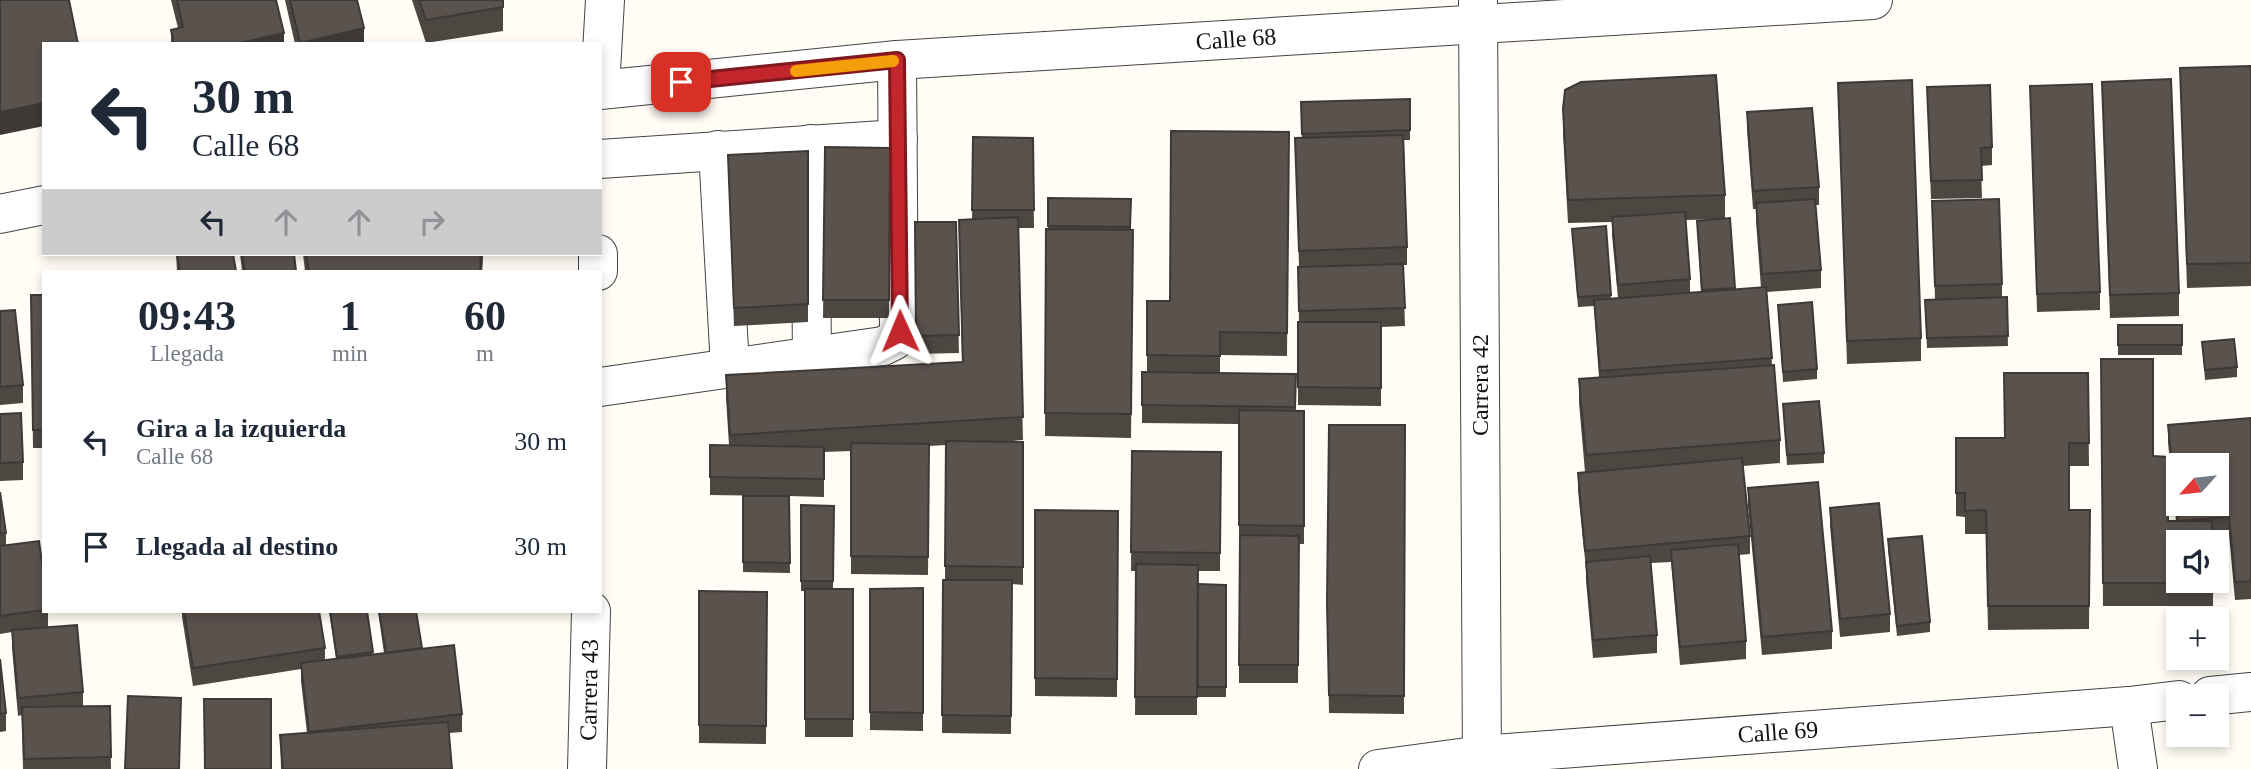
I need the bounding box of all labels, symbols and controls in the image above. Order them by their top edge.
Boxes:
street label: Calle 68 [1195,23,1277,55]
pin [651,52,711,112]
icon: arrive [662,63,700,101]
text: 30 m [192,69,294,124]
icon: left [77,70,168,161]
text: Calle 68 [192,127,300,163]
icon: left [194,203,232,241]
icon: ahead [267,203,305,241]
icon: ahead [340,203,378,241]
icon: right [413,203,451,241]
text: 09:43 [138,293,236,339]
text: 1 [339,293,360,339]
text: 60 [464,293,506,339]
position arrow [863,294,937,368]
street label: Carrera 42 [1467,334,1493,436]
text: Llegada [150,341,224,366]
text: min [332,341,368,366]
text: m [476,341,494,366]
text: Gira a la izquierda [136,414,346,443]
icon: left [77,423,115,461]
text: 30 m [514,427,567,456]
text: Calle 68 [136,444,213,469]
north arrow [2166,453,2230,516]
map controls [2166,453,2229,747]
icon: arrive [77,528,115,566]
button: sound [2166,530,2229,593]
text: Llegada al destino [136,532,338,561]
text: 30 m [514,532,567,561]
button: + [2166,607,2229,670]
street label: Carrera 43 [575,639,603,741]
button: − [2166,684,2229,747]
street label: Calle 69 [1737,716,1819,748]

